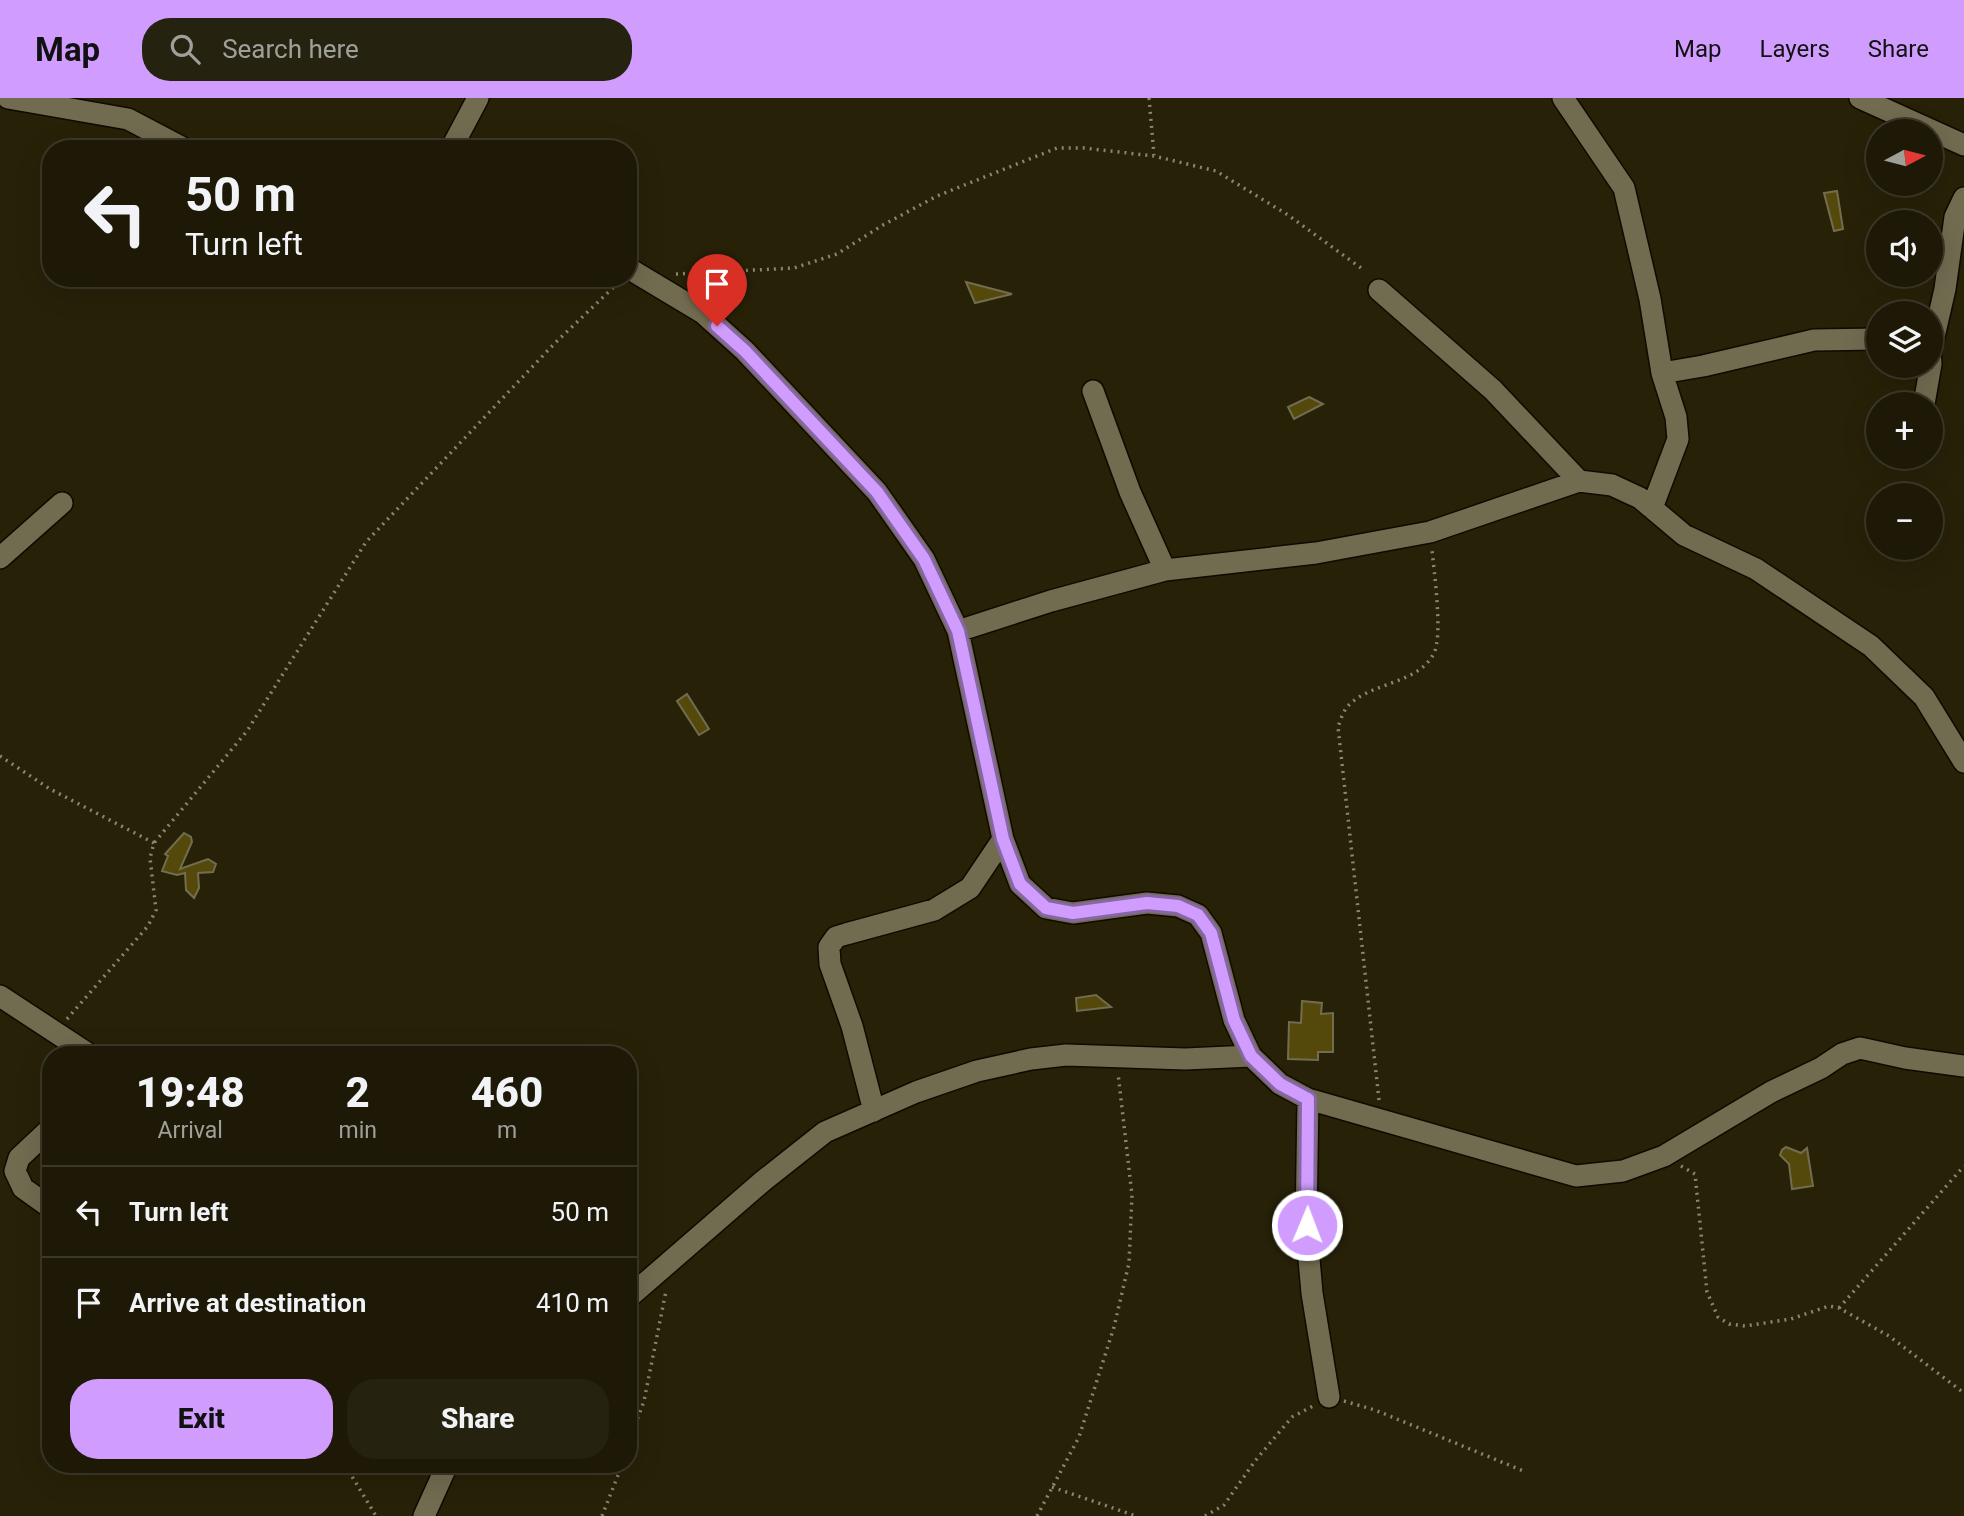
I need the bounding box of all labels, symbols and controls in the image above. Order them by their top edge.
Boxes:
search box [142,18,632,81]
text: Map [35,30,100,69]
icon: search [166,30,204,68]
text: Search here [222,34,359,64]
text: Map [1674,35,1722,63]
text: Layers [1760,35,1830,63]
text: Share [1868,35,1929,63]
north arrow [1866,119,1942,196]
map controls [1866,119,1943,560]
text: 50 m [185,166,296,223]
icon: left [70,168,161,259]
button: sound [1866,210,1943,287]
text: Turn left [185,225,303,263]
pin [687,254,747,326]
icon: arrive [698,265,736,303]
button: layers [1866,301,1943,378]
button: + [1866,392,1943,469]
button: − [1866,483,1943,560]
text: 19:48 [136,1068,245,1117]
text: 2 [346,1068,370,1117]
text: 460 [471,1068,543,1117]
text: Arrival [158,1117,223,1144]
text: min [338,1117,377,1144]
text: m [497,1117,517,1144]
position arrow [1270,1188,1344,1262]
icon: left [70,1193,108,1231]
text: Turn left [129,1197,228,1227]
text: 50 m [551,1197,609,1227]
icon: arrive [70,1284,108,1322]
text: Arrive at destination [129,1288,366,1318]
text: 410 m [536,1288,609,1318]
button: Exit [70,1379,333,1459]
button: Share [347,1379,609,1459]

